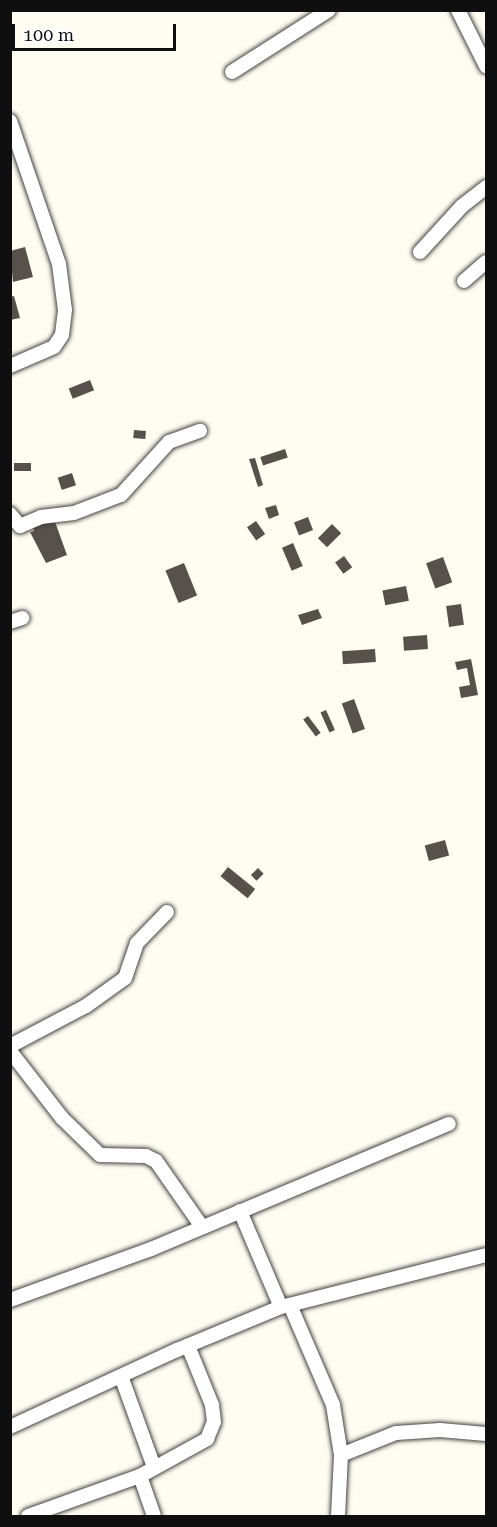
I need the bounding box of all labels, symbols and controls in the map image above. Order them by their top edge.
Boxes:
scale bar [15,12,178,50]
text: 100 m [23,24,74,45]

